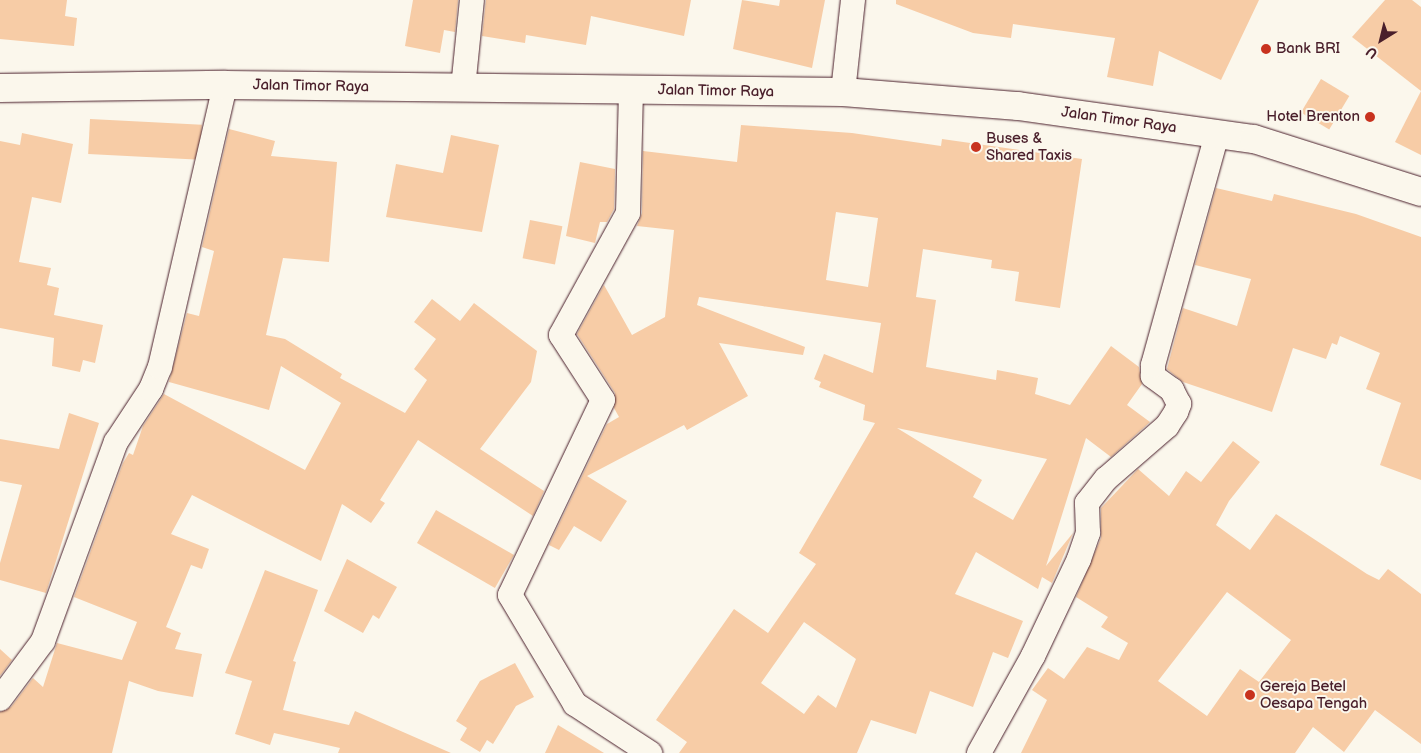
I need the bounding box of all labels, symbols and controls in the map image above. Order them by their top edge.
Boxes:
north arrow [1356,15,1406,65]
place label: Bank BRI [1276,40,1340,58]
marker: Bank BRI [1260,43,1272,55]
text: U [1363,43,1381,62]
street label: Jalan Timor Raya [253,76,369,96]
street label: Jalan Timor Raya [658,81,774,101]
street label: Jalan Timor Raya [1060,103,1178,137]
place label: Hotel Brenton [1266,108,1360,126]
marker: Hotel Brenton [1364,111,1376,123]
place label: Buses & Shared Taxis [986,129,1072,164]
marker: Buses & Shared Taxis [970,141,982,153]
place label: Gereja Betel Oesapa Tengah [1260,677,1368,712]
marker: Gereja Betel Oesapa Tengah [1244,689,1256,701]

